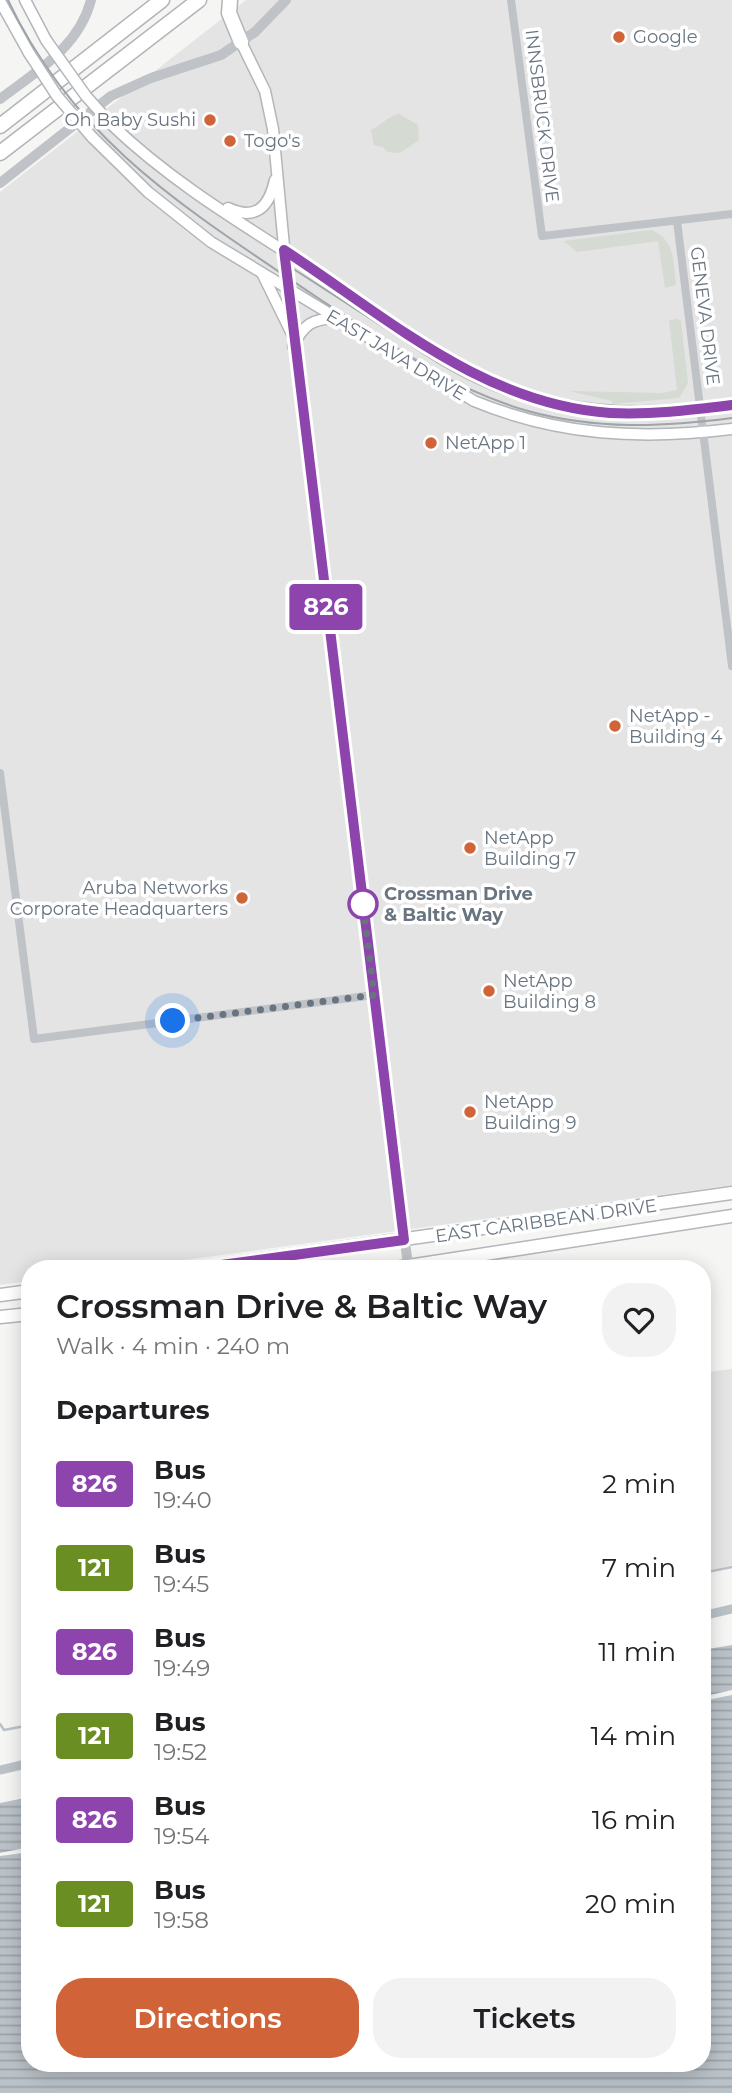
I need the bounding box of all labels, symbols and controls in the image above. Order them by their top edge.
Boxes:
place label: Google [633,26,698,48]
street label: INNSBRUCK DRIVE [520,28,564,204]
marker: Google [611,29,627,45]
place label: Oh Baby Sushi [64,109,196,131]
marker: Oh Baby Sushi [202,112,218,128]
place label: Togo's [244,130,301,152]
marker: Togo's [222,133,238,149]
street label: GENEVA DRIVE [686,245,724,387]
street label: EAST JAVA DRIVE [322,305,470,405]
place label: NetApp 1 [445,432,526,454]
marker: NetApp 1 [423,435,439,451]
line badge: 826 [286,584,366,630]
text: 826 [303,592,349,621]
place label: NetApp - Building 4 [629,705,723,748]
marker: NetApp - Building 4 [607,718,623,734]
place label: NetApp Building 7 [484,827,576,870]
marker: NetApp Building 7 [462,840,478,856]
place label: Aruba Networks Corporate Headquarters [10,877,228,920]
place label: Crossman Drive & Baltic Way [384,883,533,926]
marker: Crossman Drive & Baltic Way [348,889,378,919]
marker: Aruba Networks Corporate Headquarters [234,890,250,906]
place label: NetApp Building 8 [503,970,596,1013]
marker: NetApp Building 8 [481,983,497,999]
your location [155,1003,190,1038]
place label: NetApp Building 9 [484,1091,577,1134]
marker: NetApp Building 9 [462,1104,478,1120]
street label: EAST CARIBBEAN DRIVE [434,1195,658,1247]
button: heart [602,1283,676,1357]
text: Crossman Drive & Baltic Way [56,1286,547,1326]
text: Walk · 4 min · 240 m [56,1332,290,1360]
text: Departures [56,1394,210,1426]
text: Bus [154,1454,206,1486]
text: 2 min [602,1468,676,1500]
text: 826 [72,1469,117,1498]
text: 19:40 [154,1486,212,1514]
text: Bus [154,1538,206,1570]
text: 7 min [602,1552,676,1584]
text: 121 [78,1553,111,1582]
text: 19:45 [154,1570,209,1598]
text: Bus [154,1622,206,1654]
text: 11 min [598,1636,676,1668]
text: 826 [72,1637,117,1666]
text: 19:49 [154,1654,210,1682]
text: Bus [154,1706,206,1738]
text: 14 min [590,1720,676,1752]
text: 121 [78,1721,111,1750]
text: 19:52 [154,1738,207,1766]
text: Bus [154,1790,206,1822]
text: 16 min [592,1804,676,1836]
text: 826 [72,1805,117,1834]
text: 19:54 [154,1822,209,1850]
text: Bus [154,1874,206,1906]
text: 20 min [585,1888,676,1920]
text: 121 [78,1889,111,1918]
text: 19:58 [154,1906,209,1934]
button: Directions [56,1978,359,2058]
button: Tickets [373,1978,676,2058]

